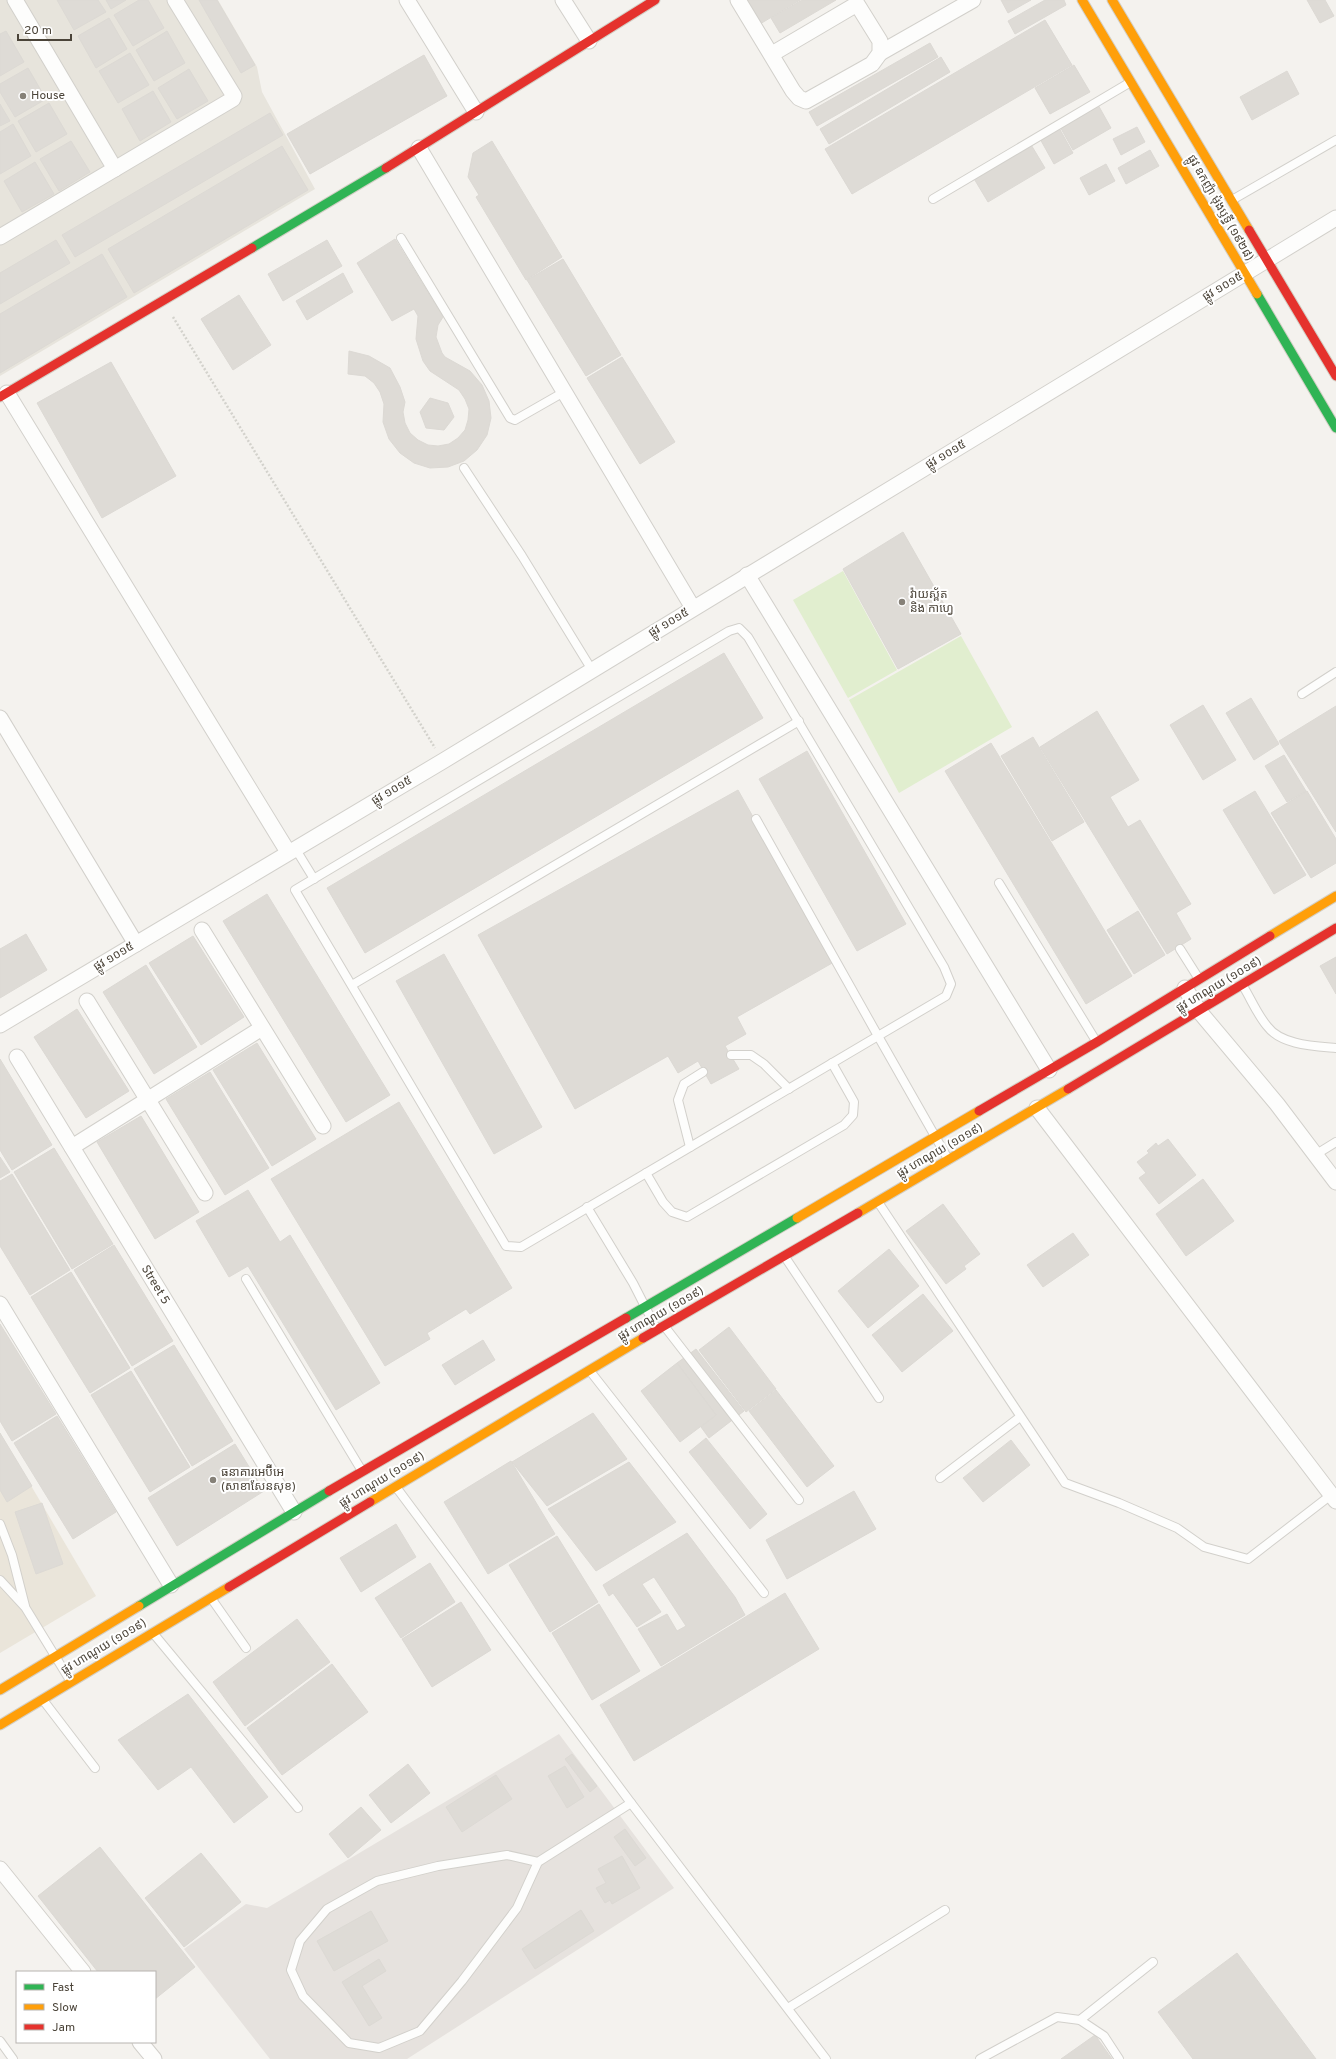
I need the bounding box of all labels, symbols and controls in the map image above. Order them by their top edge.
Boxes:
scale bar [18,16,71,42]
text: 20 m [24,23,52,39]
place label: House [31,88,65,104]
marker: House [18,91,28,101]
street label: ផ្លូវ ឧកញ៉ា ម៉ុងឫទ្ធី (១៩២៨) [1182,152,1257,265]
street label: ផ្លូវ ១០១៥ [1200,269,1247,307]
street label: ផ្លូវ ១០១៥ [923,437,970,475]
place label: វ៉ាយស្ព័ត និង កាហ្វេ [910,587,954,617]
marker: វ៉ាយស្ព័ត និង កាហ្វេ [897,597,907,607]
street label: ផ្លូវ ១០១៥ [646,605,693,643]
street label: ផ្លូវ ១០១៥ [369,773,416,811]
street label: ផ្លូវ ១០១៥ [91,939,138,977]
street label: ផ្លូវ ហាណូយ (១០១៩) [1173,953,1265,1018]
street label: ផ្លូវ ហាណូយ (១០១៩) [894,1120,987,1183]
street label: Street 5 [137,1262,173,1308]
street label: ផ្លូវ ហាណូយ (១០១៩) [615,1283,708,1346]
street label: ផ្លូវ ហាណូយ (១០១៩) [336,1448,428,1513]
place label: ធនាគារអេប៊ីអេ (សាខាសែនសុខ) [221,1464,296,1495]
marker: ធនាគារអេប៊ីអេ (សាខាសែនសុខ) [208,1475,218,1485]
street label: ផ្លូវ ហាណូយ (១០១៩) [58,1615,150,1680]
legend [16,1971,156,2043]
text: Fast [52,1980,74,1996]
text: Slow [52,2000,78,2016]
text: Jam [52,2020,75,2036]

